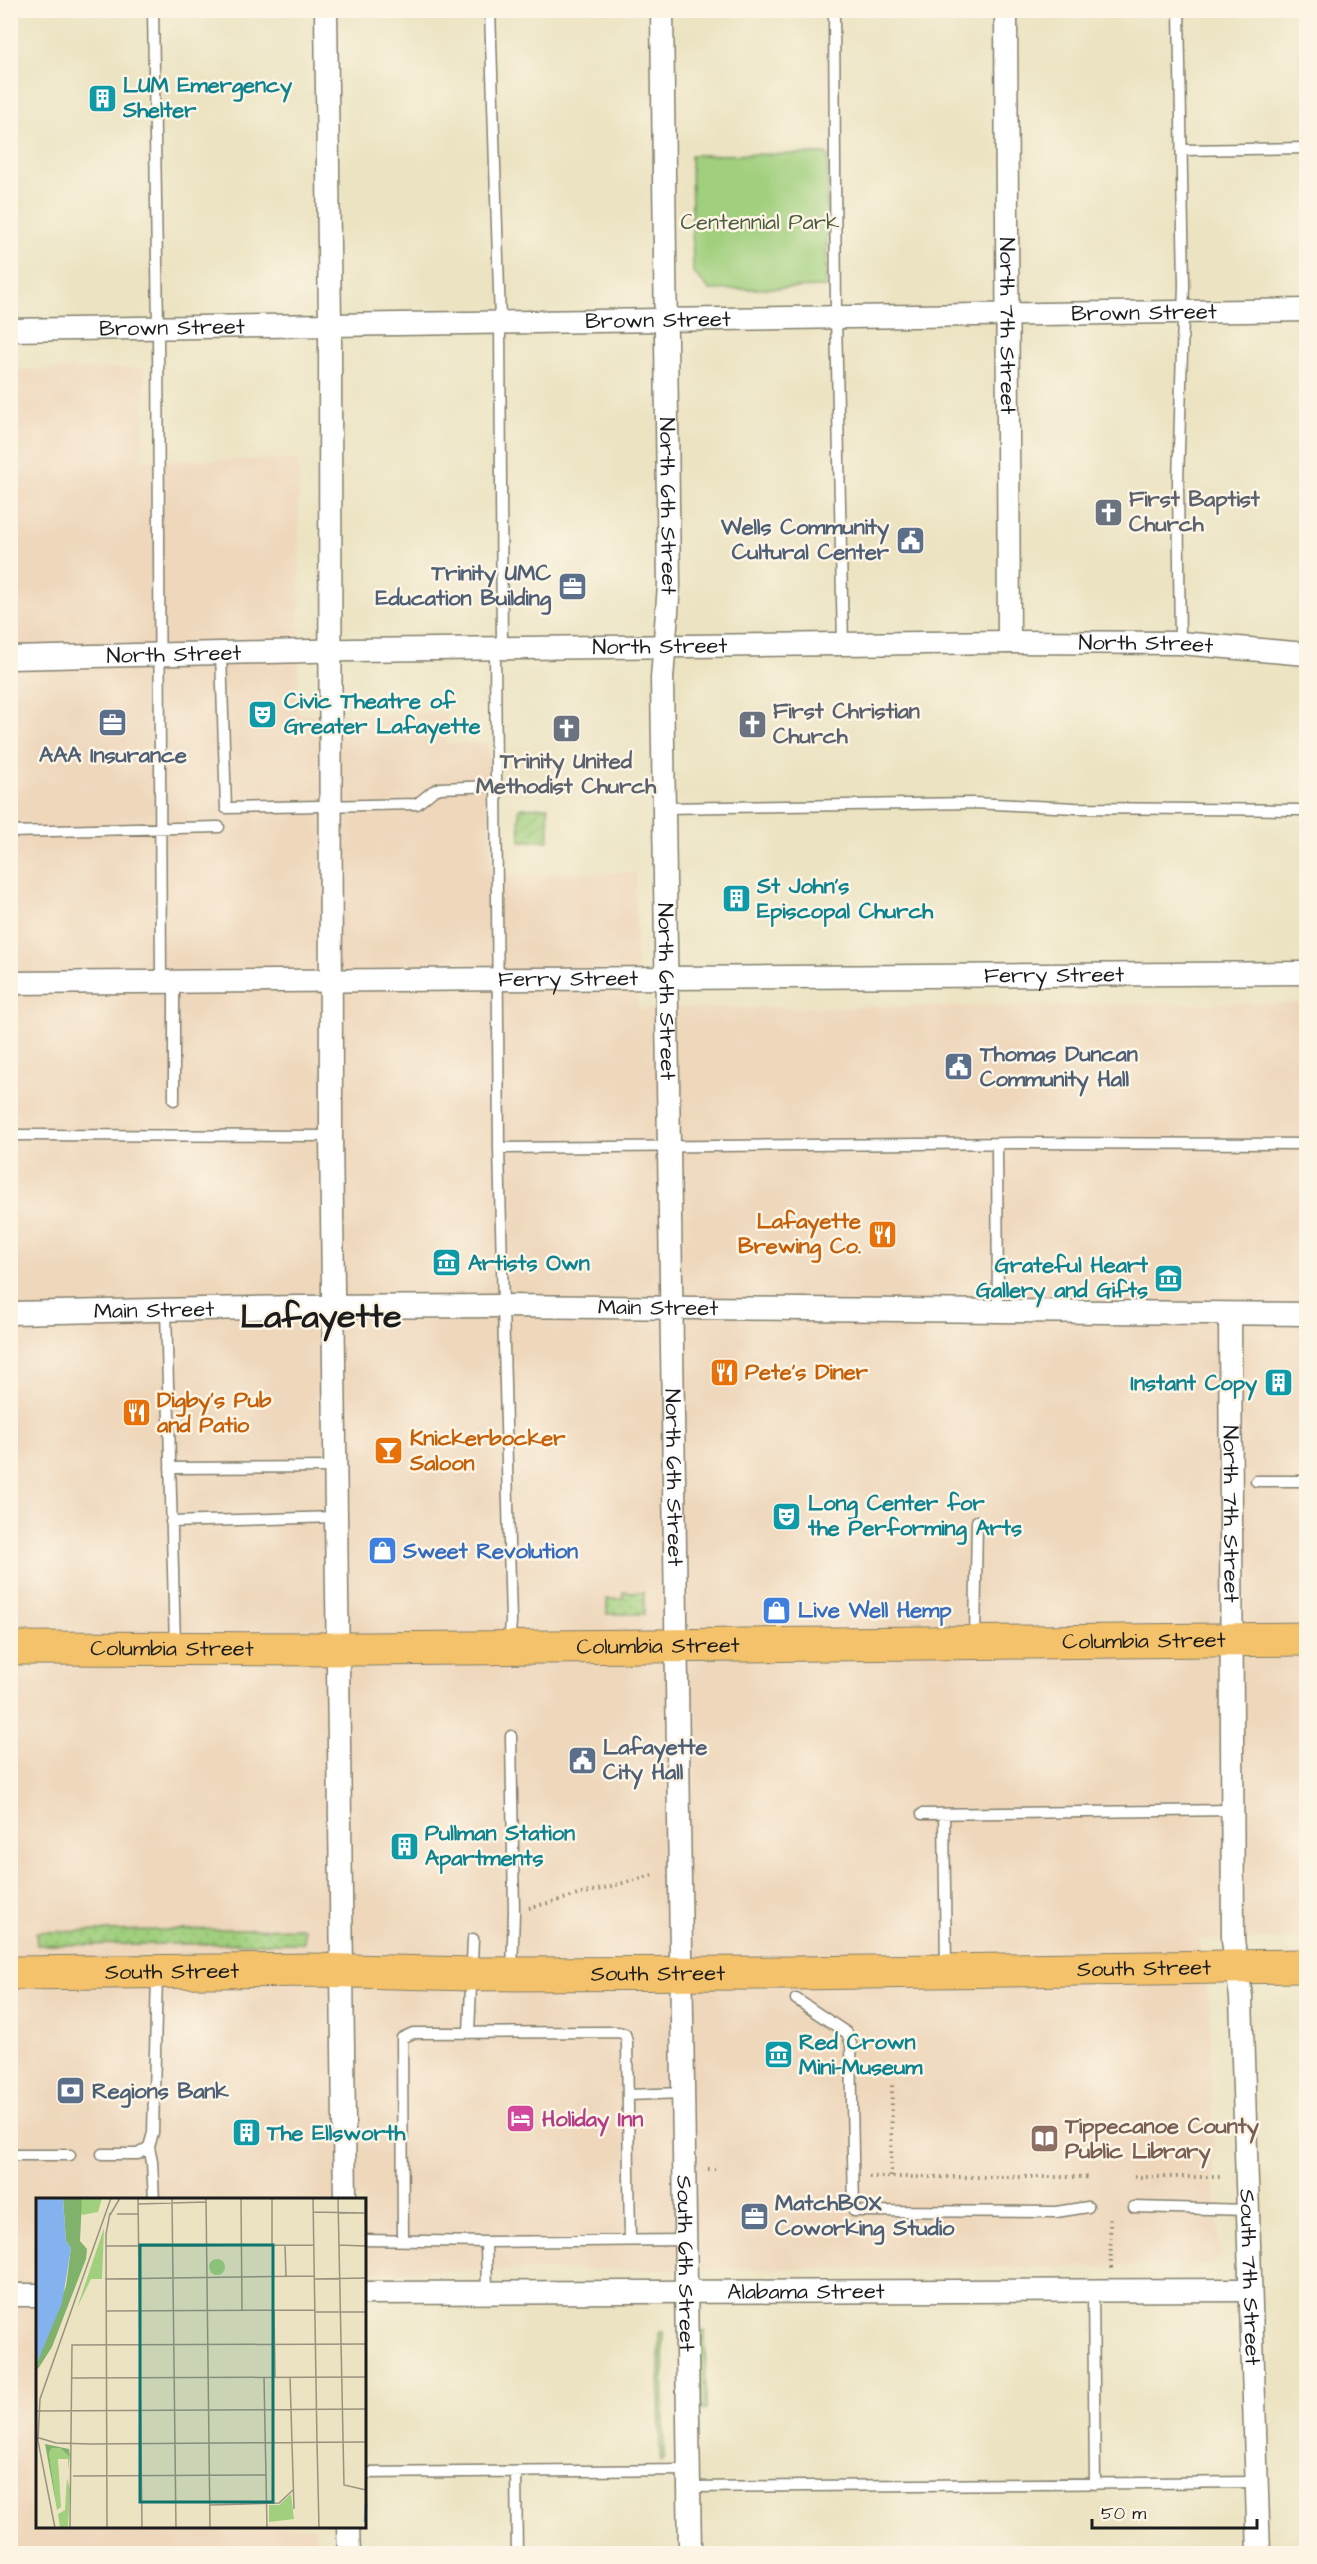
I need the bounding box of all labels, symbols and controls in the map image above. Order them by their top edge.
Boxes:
place label: LUM Emergency Shelter [122,70,293,126]
building icon: LUM Emergency Shelter [86,82,118,114]
park label: Centennial Park [681,207,840,238]
street label: North 7th Street [992,237,1023,415]
street label: Brown Street [1071,296,1217,329]
street label: Brown Street [585,303,731,337]
street label: Brown Street [99,311,245,344]
street label: North 6th Street [651,417,685,596]
place label: First Baptist Church [1129,484,1261,540]
church icon: First Baptist Church [1092,496,1124,528]
place label: Wells Community Cultural Center [720,512,890,568]
public building icon: Wells Community Cultural Center [894,524,926,556]
place label: Trinity UMC Education Building [375,558,552,615]
office icon: Trinity UMC Education Building [556,570,588,602]
street label: North Street [1078,627,1215,661]
street label: North Street [592,630,728,663]
street label: North Street [106,637,242,671]
place label: Civic Theatre of Greater Lafayette [284,686,481,744]
place label: First Christian Church [773,696,920,752]
theatre icon: Civic Theatre of Greater Lafayette [247,698,279,730]
office icon: AAA Insurance [97,707,129,739]
church icon: First Christian Church [736,708,768,740]
church icon: Trinity United Methodist Church [550,713,582,745]
place label: AAA Insurance [39,740,187,771]
place label: Trinity United Methodist Church [476,746,657,802]
place label: St John's Episcopal Church [756,871,934,927]
building icon: St John's Episcopal Church [720,883,752,915]
street label: North 6th Street [650,903,683,1081]
street label: Ferry Street [984,959,1124,992]
street label: Ferry Street [498,963,638,995]
place label: Thomas Duncan Community Hall [979,1039,1138,1097]
public building icon: Thomas Duncan Community Hall [943,1051,975,1083]
place label: Lafayette Brewing Co. [738,1206,861,1263]
restaurant icon: Lafayette Brewing Co. [866,1218,898,1250]
museum icon: Artists Own [431,1247,463,1279]
place label: Artists Own [468,1248,590,1279]
place label: Grateful Heart Gallery and Gifts [976,1250,1149,1308]
museum icon: Grateful Heart Gallery and Gifts [1153,1262,1185,1294]
street label: Main Street [598,1291,718,1324]
street label: Main Street [93,1293,215,1327]
district label: Lafayette [240,1293,402,1342]
restaurant icon: Pete's Diner [708,1356,740,1388]
place label: Pete's Diner [745,1357,869,1388]
building icon: Instant Copy [1262,1367,1294,1399]
place label: Instant Copy [1131,1368,1258,1401]
place label: Digby's Pub and Patio [156,1385,272,1441]
street label: North 6th Street [657,1389,691,1567]
restaurant icon: Digby's Pub and Patio [120,1397,152,1429]
place label: Knickerbocker Saloon [409,1423,566,1479]
street label: North 7th Street [1215,1425,1247,1603]
bar icon: Knickerbocker Saloon [373,1435,405,1467]
place label: Long Center for the Performing Arts [807,1488,1022,1545]
theatre icon: Long Center for the Performing Arts [771,1500,803,1532]
shop icon: Sweet Revolution [366,1535,398,1567]
place label: Sweet Revolution [402,1536,578,1567]
shop icon: Live Well Hemp [761,1594,793,1626]
place label: Live Well Hemp [798,1595,952,1626]
street label: Columbia Street [1062,1624,1226,1657]
street label: Columbia Street [576,1630,740,1662]
street label: Columbia Street [90,1633,254,1664]
place label: Lafayette City Hall [603,1732,707,1790]
public building icon: Lafayette City Hall [566,1744,598,1776]
place label: Pullman Station Apartments [425,1818,575,1874]
building icon: Pullman Station Apartments [388,1830,420,1862]
street label: South Street [1077,1952,1211,1985]
street label: South Street [105,1955,239,1988]
street label: South Street [591,1958,725,1989]
place label: Red Crown Mini-Museum [799,2027,923,2083]
museum icon: Red Crown Mini-Museum [762,2039,794,2071]
bank icon: Regions Bank [55,2075,87,2107]
place label: Regions Bank [92,2076,229,2108]
hotel icon: Holiday Inn [505,2103,537,2135]
place label: Holiday Inn [542,2104,643,2137]
place label: Tippecanoe County Public Library [1064,2111,1260,2169]
building icon: The Ellsworth [230,2117,262,2149]
place label: The Ellsworth [266,2118,406,2149]
library icon: Tippecanoe County Public Library [1028,2123,1060,2155]
street label: South 6th Street [669,2175,702,2352]
place label: MatchBOX Coworking Studio [775,2188,955,2245]
street label: South 7th Street [1232,2189,1268,2366]
inset map [36,2198,366,2528]
office icon: MatchBOX Coworking Studio [738,2200,770,2232]
street label: Alabama Street [727,2276,885,2307]
scale bar [1092,2492,1257,2530]
text: 50 m [1101,2501,1146,2526]

